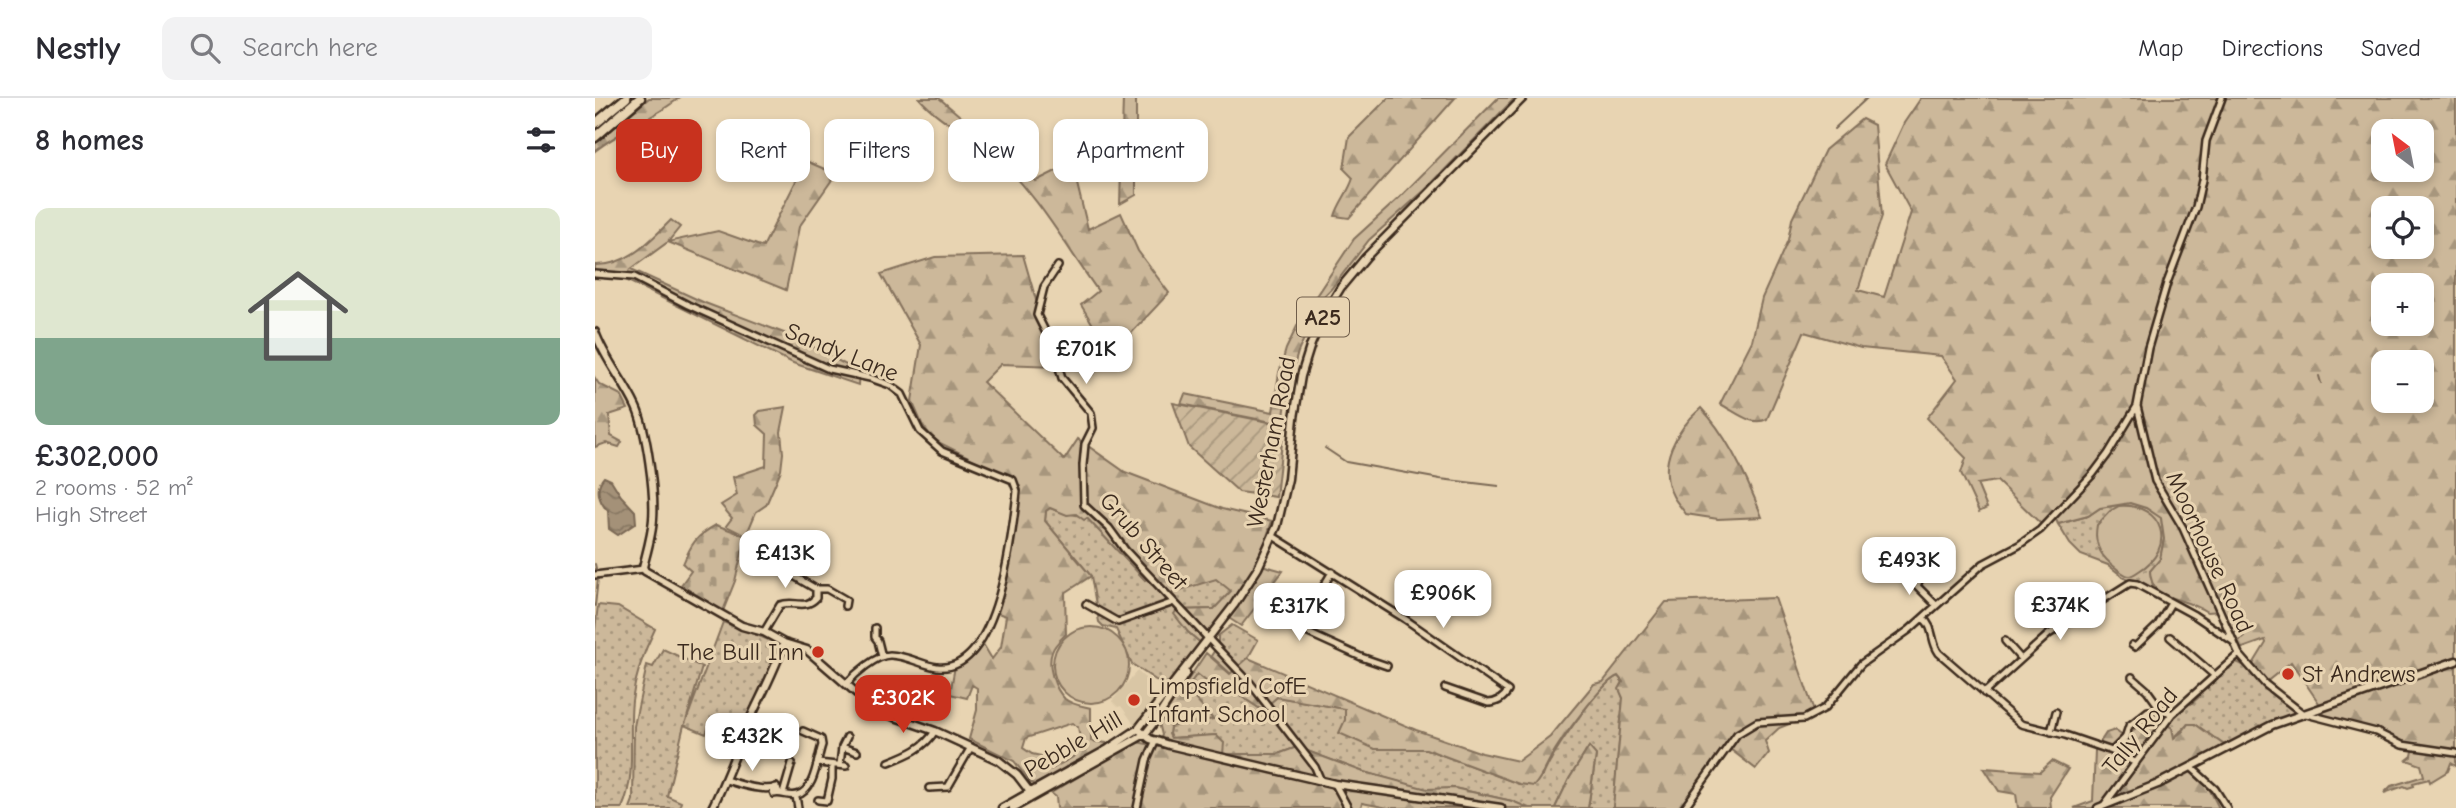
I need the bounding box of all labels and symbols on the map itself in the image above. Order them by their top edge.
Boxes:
north arrow [2371,119,2434,182]
road number: A25 [1297,298,1349,336]
street label: Sandy Lane [781,317,903,387]
pin: £701K [1037,327,1135,386]
street label: Westerham Road [1241,354,1301,530]
street label: Moorhouse Road [2160,467,2260,637]
street label: Grub Street [1094,487,1195,596]
pin: £413K [736,531,834,590]
pin: £493K [1860,538,1958,597]
pin: £906K [1394,570,1492,630]
pin: £374K [2011,582,2109,642]
pin: £317K [1250,584,1348,643]
place label: The Bull Inn [677,638,804,666]
marker: The Bull Inn [810,644,826,660]
place label: St Andrews [2302,660,2416,688]
marker: St Andrews [2280,666,2296,682]
place label: Limpsfield CofE Infant School [1148,672,1307,728]
pin: £302K [854,676,952,735]
street label: Tally Road [2096,682,2184,780]
marker: Limpsfield CofE Infant School [1126,692,1142,708]
street label: Pebble Hill [1019,705,1127,783]
pin: £432K [703,714,801,773]

